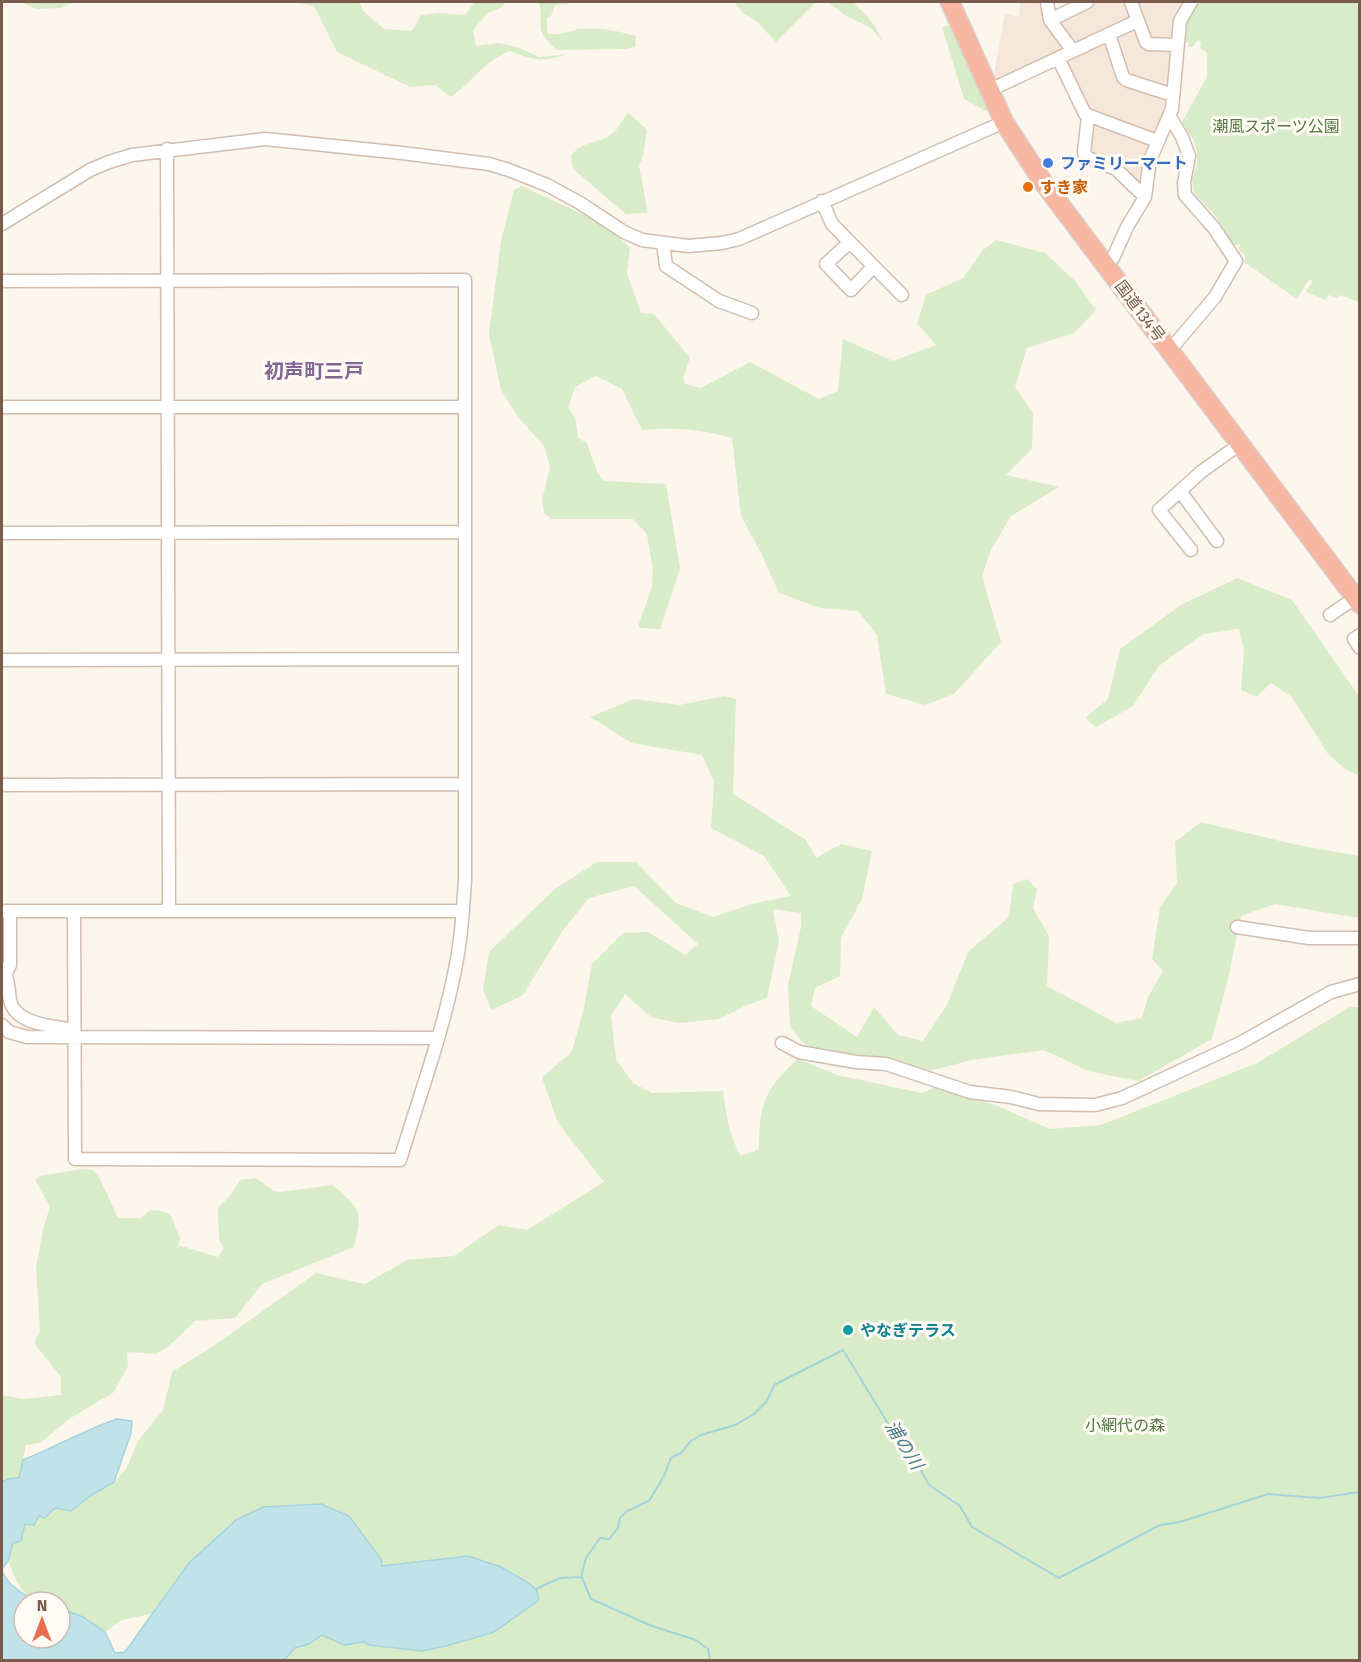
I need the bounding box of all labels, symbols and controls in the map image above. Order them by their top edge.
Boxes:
park label: 潮風スポーツ公園 [1212,117,1340,136]
place label: ファミリーマート [1060,154,1188,173]
marker: ファミリーマート [1041,156,1055,170]
place label: すき家 [1040,178,1088,197]
marker: すき家 [1021,180,1035,194]
street label: 国道134号 [1111,277,1169,345]
district label: 初声町三戸 [264,359,364,383]
place label: やなぎテラス [860,1321,956,1340]
marker: やなぎテラス [841,1323,855,1337]
water label: 浦の川 [880,1416,929,1475]
park label: 小網代の森 [1085,1416,1165,1435]
north arrow [12,1590,72,1650]
text: N [37,1596,47,1615]

